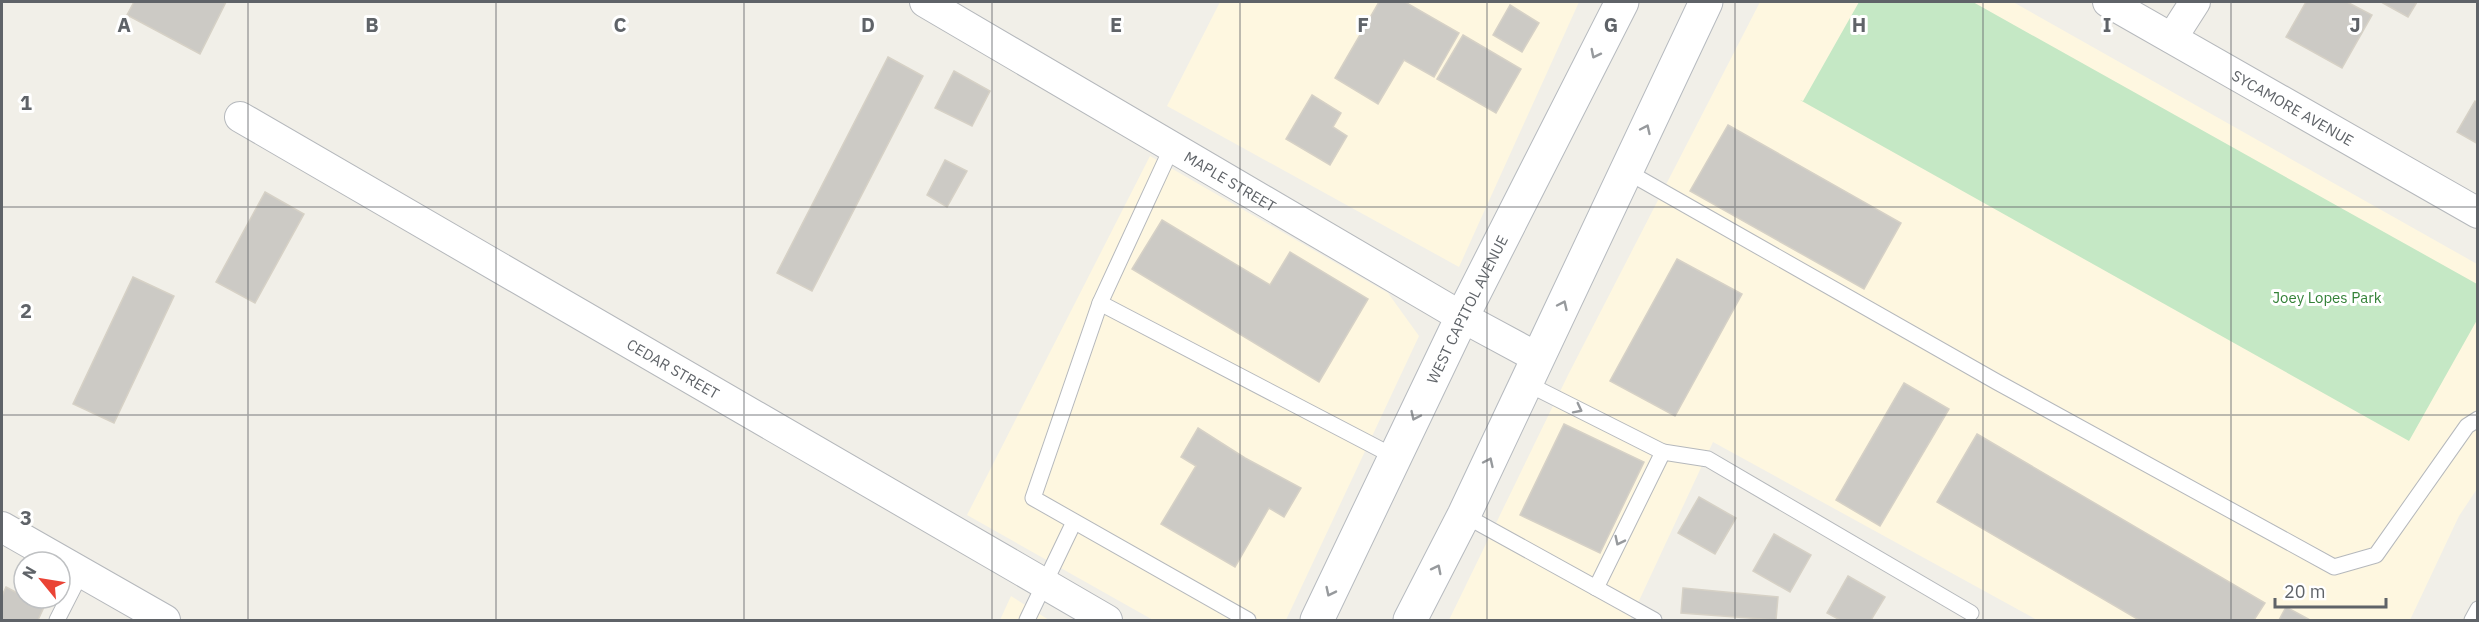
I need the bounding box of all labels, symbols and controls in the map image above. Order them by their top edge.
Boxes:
text: A [117,11,131,38]
text: B [365,11,379,38]
text: C [613,11,627,38]
text: D [861,11,875,38]
text: E [1110,11,1122,38]
text: F [1357,11,1369,38]
text: G [1604,11,1618,38]
text: H [1852,11,1866,38]
text: I [2103,11,2111,38]
text: J [2349,11,2361,38]
one-way arrow [1591,47,1603,58]
street label: SYCAMORE AVENUE [2229,65,2357,150]
text: 1 [20,89,32,116]
one-way arrow [1638,125,1650,136]
street label: MAPLE STREET [1181,147,1280,216]
street label: WEST CAPITOL AVENUE [1422,232,1512,386]
park label: Joey Lopes Park [2272,288,2382,307]
text: 2 [20,297,32,324]
one-way arrow [1555,301,1567,312]
street label: CEDAR STREET [624,334,723,403]
one-way arrow [1572,402,1582,413]
one-way arrow [1410,410,1422,421]
one-way arrow [1482,458,1494,469]
text: 3 [20,504,32,531]
one-way arrow [1615,535,1627,546]
north arrow [12,550,72,610]
text: N [17,562,41,583]
one-way arrow [1429,564,1441,575]
scale bar [2275,571,2386,609]
text: 20 m [2284,580,2326,603]
one-way arrow [1326,585,1338,596]

